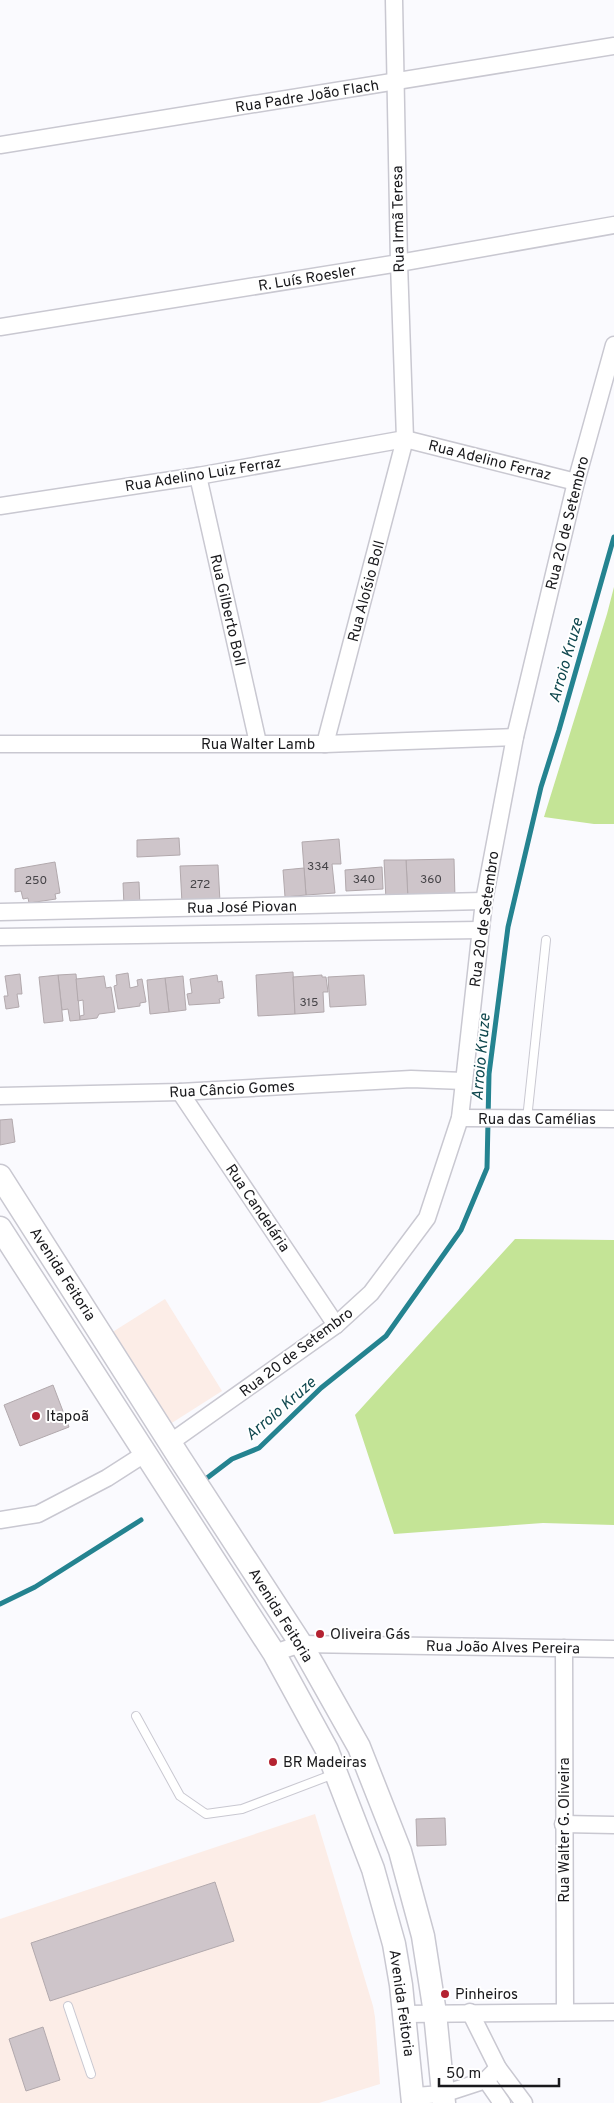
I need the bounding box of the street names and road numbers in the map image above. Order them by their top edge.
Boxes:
street label: Rua Padre João Flach [234,77,380,118]
street label: Rua Irmã Teresa [389,165,410,273]
street label: R. Luís Roesler [257,262,358,297]
street label: Rua Adelino Ferraz [426,437,553,486]
street label: Rua Adelino Luiz Ferraz [124,454,283,497]
street label: Rua 20 de Setembro [543,454,594,592]
street label: Rua Aloísio Boll [345,539,390,644]
street label: Rua Gilberto Boll [204,552,249,668]
street label: Rua Walter Lamb [201,736,315,755]
street label: Rua 20 de Setembro [467,850,504,989]
street label: Rua José Piovan [187,898,297,919]
street label: Rua Câncio Gomes [169,1078,295,1103]
street label: Rua das Camélias [478,1111,596,1130]
street label: Rua Candelária [220,1161,293,1256]
street label: Avenida Feitoria [24,1224,99,1325]
street label: Rua 20 de Setembro [236,1304,357,1402]
street label: Avenida Feitoria [243,1565,316,1667]
street label: Rua João Alves Pereira [426,1638,580,1659]
street label: Rua Walter G. Oliveira [556,1757,575,1903]
street label: Avenida Feitoria [384,1949,417,2058]

